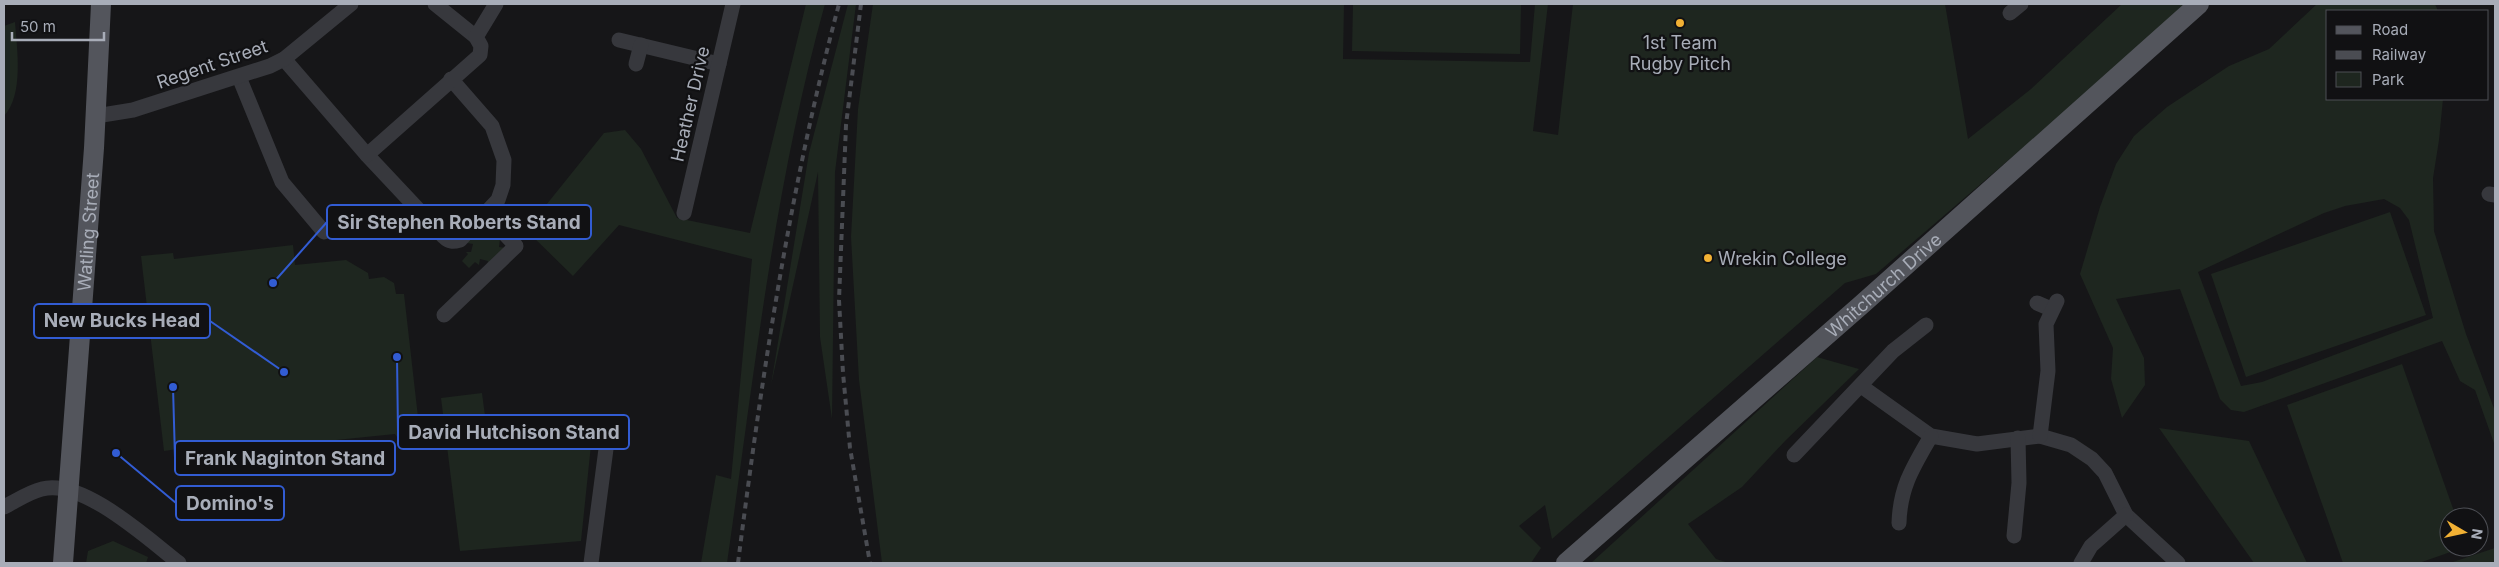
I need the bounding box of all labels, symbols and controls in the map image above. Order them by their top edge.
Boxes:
scale bar [12,10,105,42]
legend [2326,10,2489,100]
text: 50 m [20,17,56,36]
marker: 1st Team Rugby Pitch [1674,17,1686,29]
text: Road [2372,20,2408,39]
place label: 1st Team Rugby Pitch [1629,32,1731,74]
street label: Regent Street [154,35,270,93]
street label: Heather Drive [667,44,713,164]
text: Railway [2372,45,2427,64]
text: Park [2372,70,2405,89]
street label: Watling Street [73,172,103,292]
callout: Sir Stephen Roberts Stand [327,205,591,239]
text: Sir Stephen Roberts Stand [337,211,581,234]
street label: Whitchurch Drive [1821,228,1945,342]
place label: Wrekin College [1718,248,1847,269]
marker: Wrekin College [1702,252,1714,264]
callout: New Bucks Head [34,304,210,338]
text: New Bucks Head [44,309,200,332]
callout: David Hutchison Stand [398,415,629,449]
text: David Hutchison Stand [408,421,620,444]
callout: Frank Naginton Stand [175,441,395,475]
text: Frank Naginton Stand [185,447,385,470]
callout: Domino's [176,486,284,520]
text: Domino's [186,492,274,515]
north arrow [2439,507,2489,557]
text: N [2468,528,2487,541]

